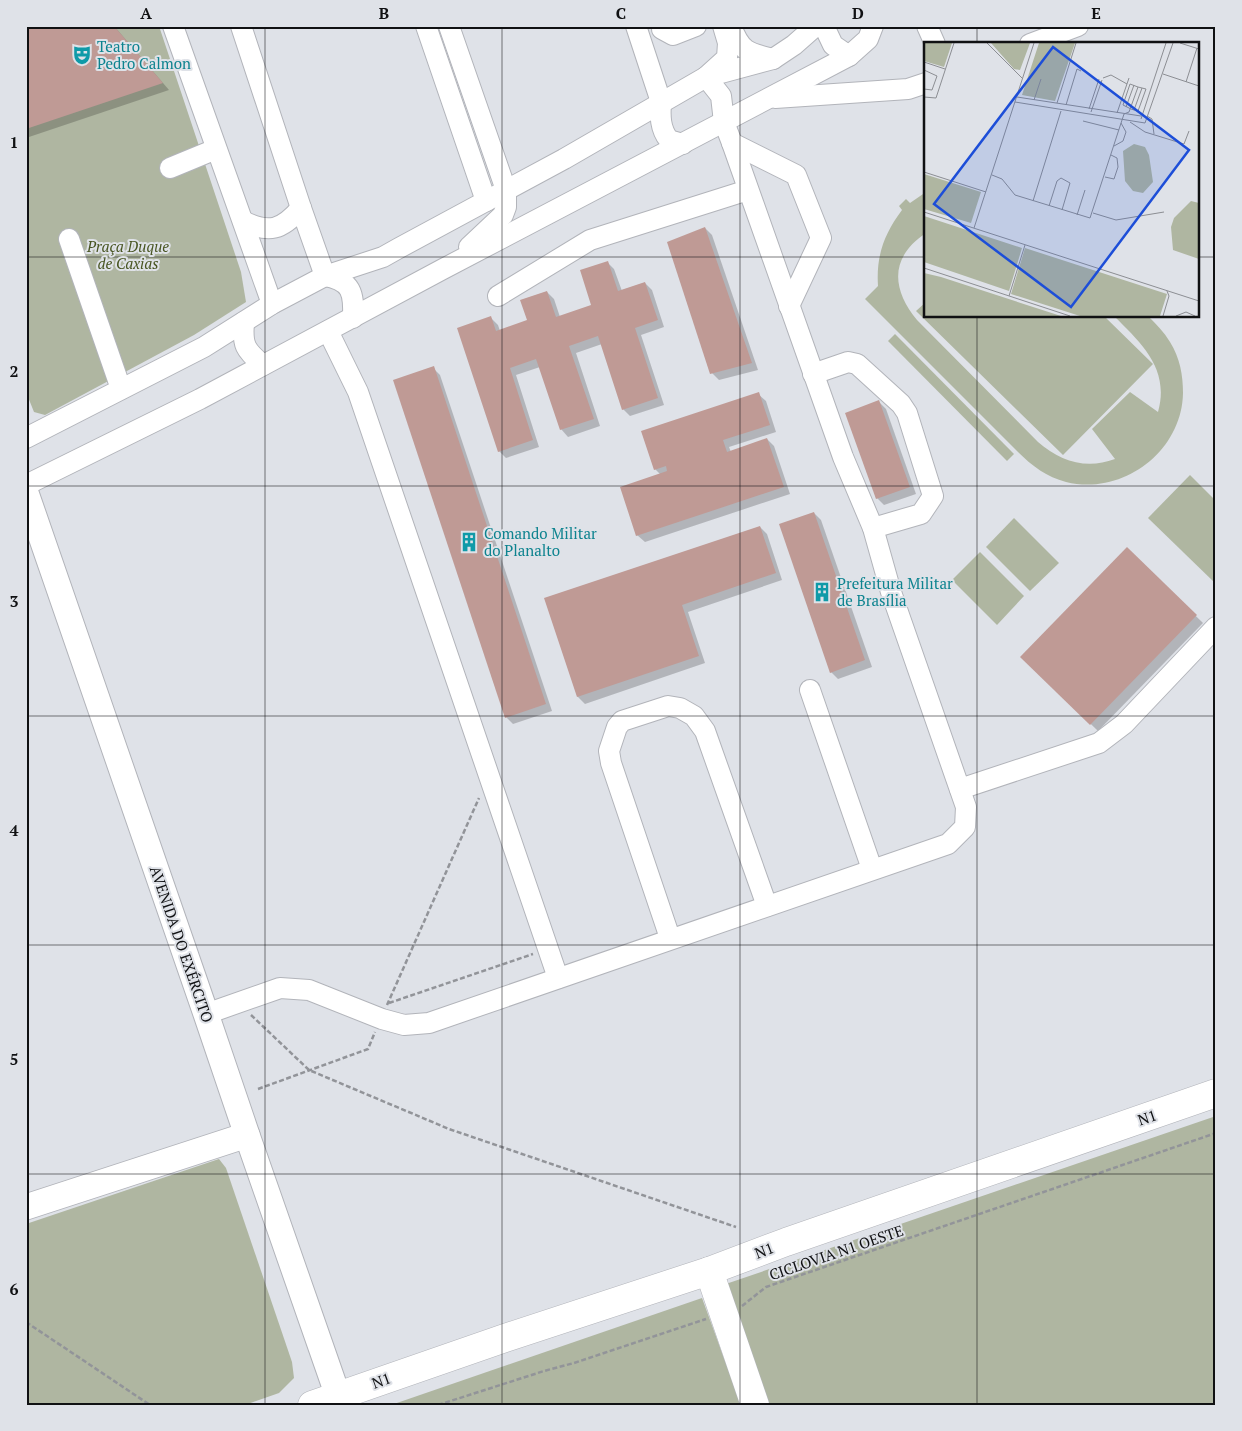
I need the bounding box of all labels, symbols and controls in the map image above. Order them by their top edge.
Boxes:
text: A [140,2,152,24]
text: B [379,2,389,24]
text: C [616,2,626,24]
text: D [852,2,864,24]
text: E [1091,2,1101,24]
place label: Teatro Pedro Calmon [97,36,191,73]
inset map [924,42,1200,318]
theatre icon: Teatro Pedro Calmon [71,44,93,66]
text: 1 [9,131,19,153]
park label: Praça Duque de Caxias [86,236,169,273]
text: 2 [9,360,19,382]
place label: Comando Militar do Planalto [484,523,597,560]
building icon: Comando Militar do Planalto [458,531,480,553]
place label: Prefeitura Militar de Brasília [837,573,953,610]
building icon: Prefeitura Militar de Brasília [811,581,833,603]
text: 3 [9,590,19,612]
text: 4 [9,819,19,841]
street label: AVENIDA DO EXÉRCITO [146,863,218,1025]
text: 5 [9,1048,19,1070]
street label: N1 [1135,1104,1159,1130]
street label: CICLOVIA N1 OESTE [766,1220,906,1284]
street label: N1 [752,1237,776,1263]
text: 6 [9,1278,19,1300]
street label: N1 [369,1367,393,1393]

